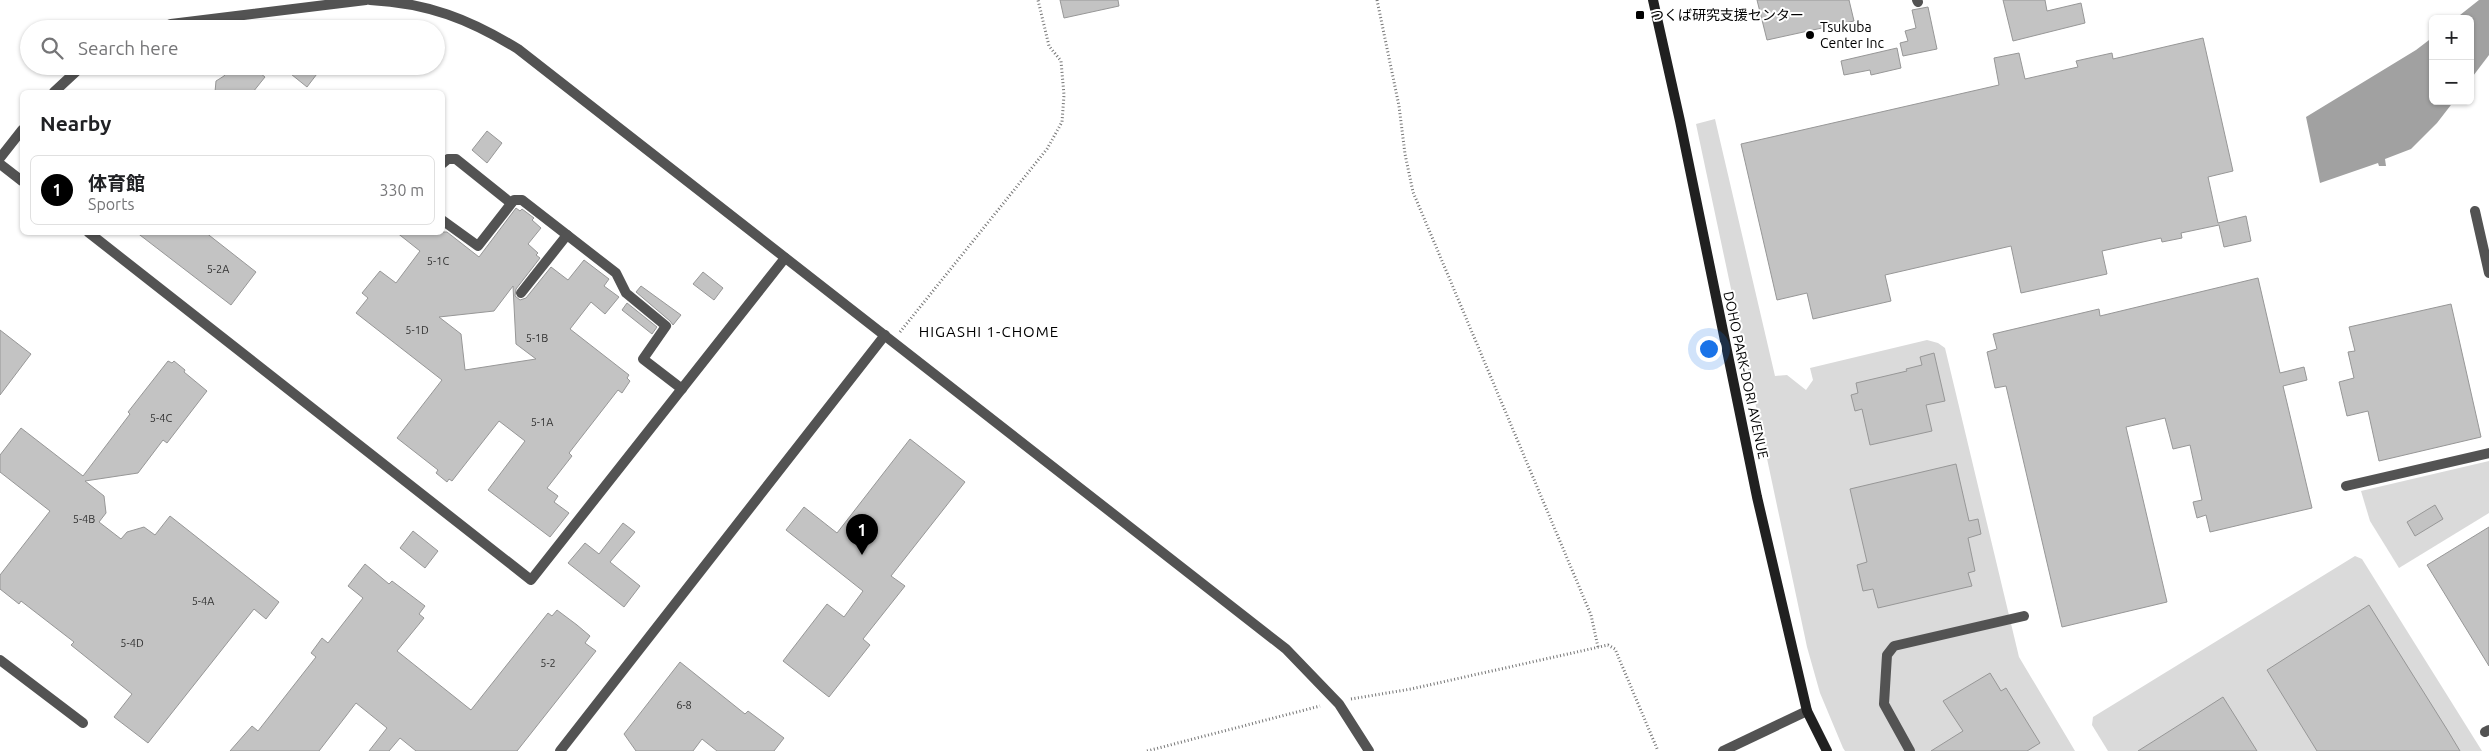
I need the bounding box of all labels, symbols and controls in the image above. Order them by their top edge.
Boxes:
place label: つくば研究支援センター [1650,7,1804,23]
marker: つくば研究支援センター [1634,9,1646,21]
map controls [2429,15,2474,105]
button: + [2429,15,2474,60]
place label: Tsukuba Center Inc [1820,19,1885,51]
search box [20,20,445,75]
marker: Tsukuba Center Inc [1804,29,1816,41]
icon: search [38,34,66,62]
text: Search here [78,37,178,59]
button: − [2429,60,2474,105]
text: Nearby [40,111,111,135]
text: 体育館 [88,172,145,194]
text: 1 [52,181,62,199]
text: 330 m [379,181,424,199]
text: Sports [88,195,134,213]
house number: 5-1C [427,255,449,267]
house number: 5-2A [207,263,230,275]
street label: DOHO PARK-DORI AVENUE [1720,290,1772,460]
district label: HIGASHI 1-CHOME [919,323,1059,340]
house number: 5-1D [405,324,429,336]
house number: 5-1B [526,332,548,344]
your location [1696,336,1722,362]
house number: 5-4C [150,412,172,424]
house number: 5-1A [531,416,554,428]
house number: 5-4B [73,513,95,525]
pin: 1 [846,514,878,555]
house number: 5-4A [192,595,215,607]
house number: 5-4D [120,637,144,649]
house number: 5-2 [540,657,556,669]
house number: 6-8 [676,699,692,711]

